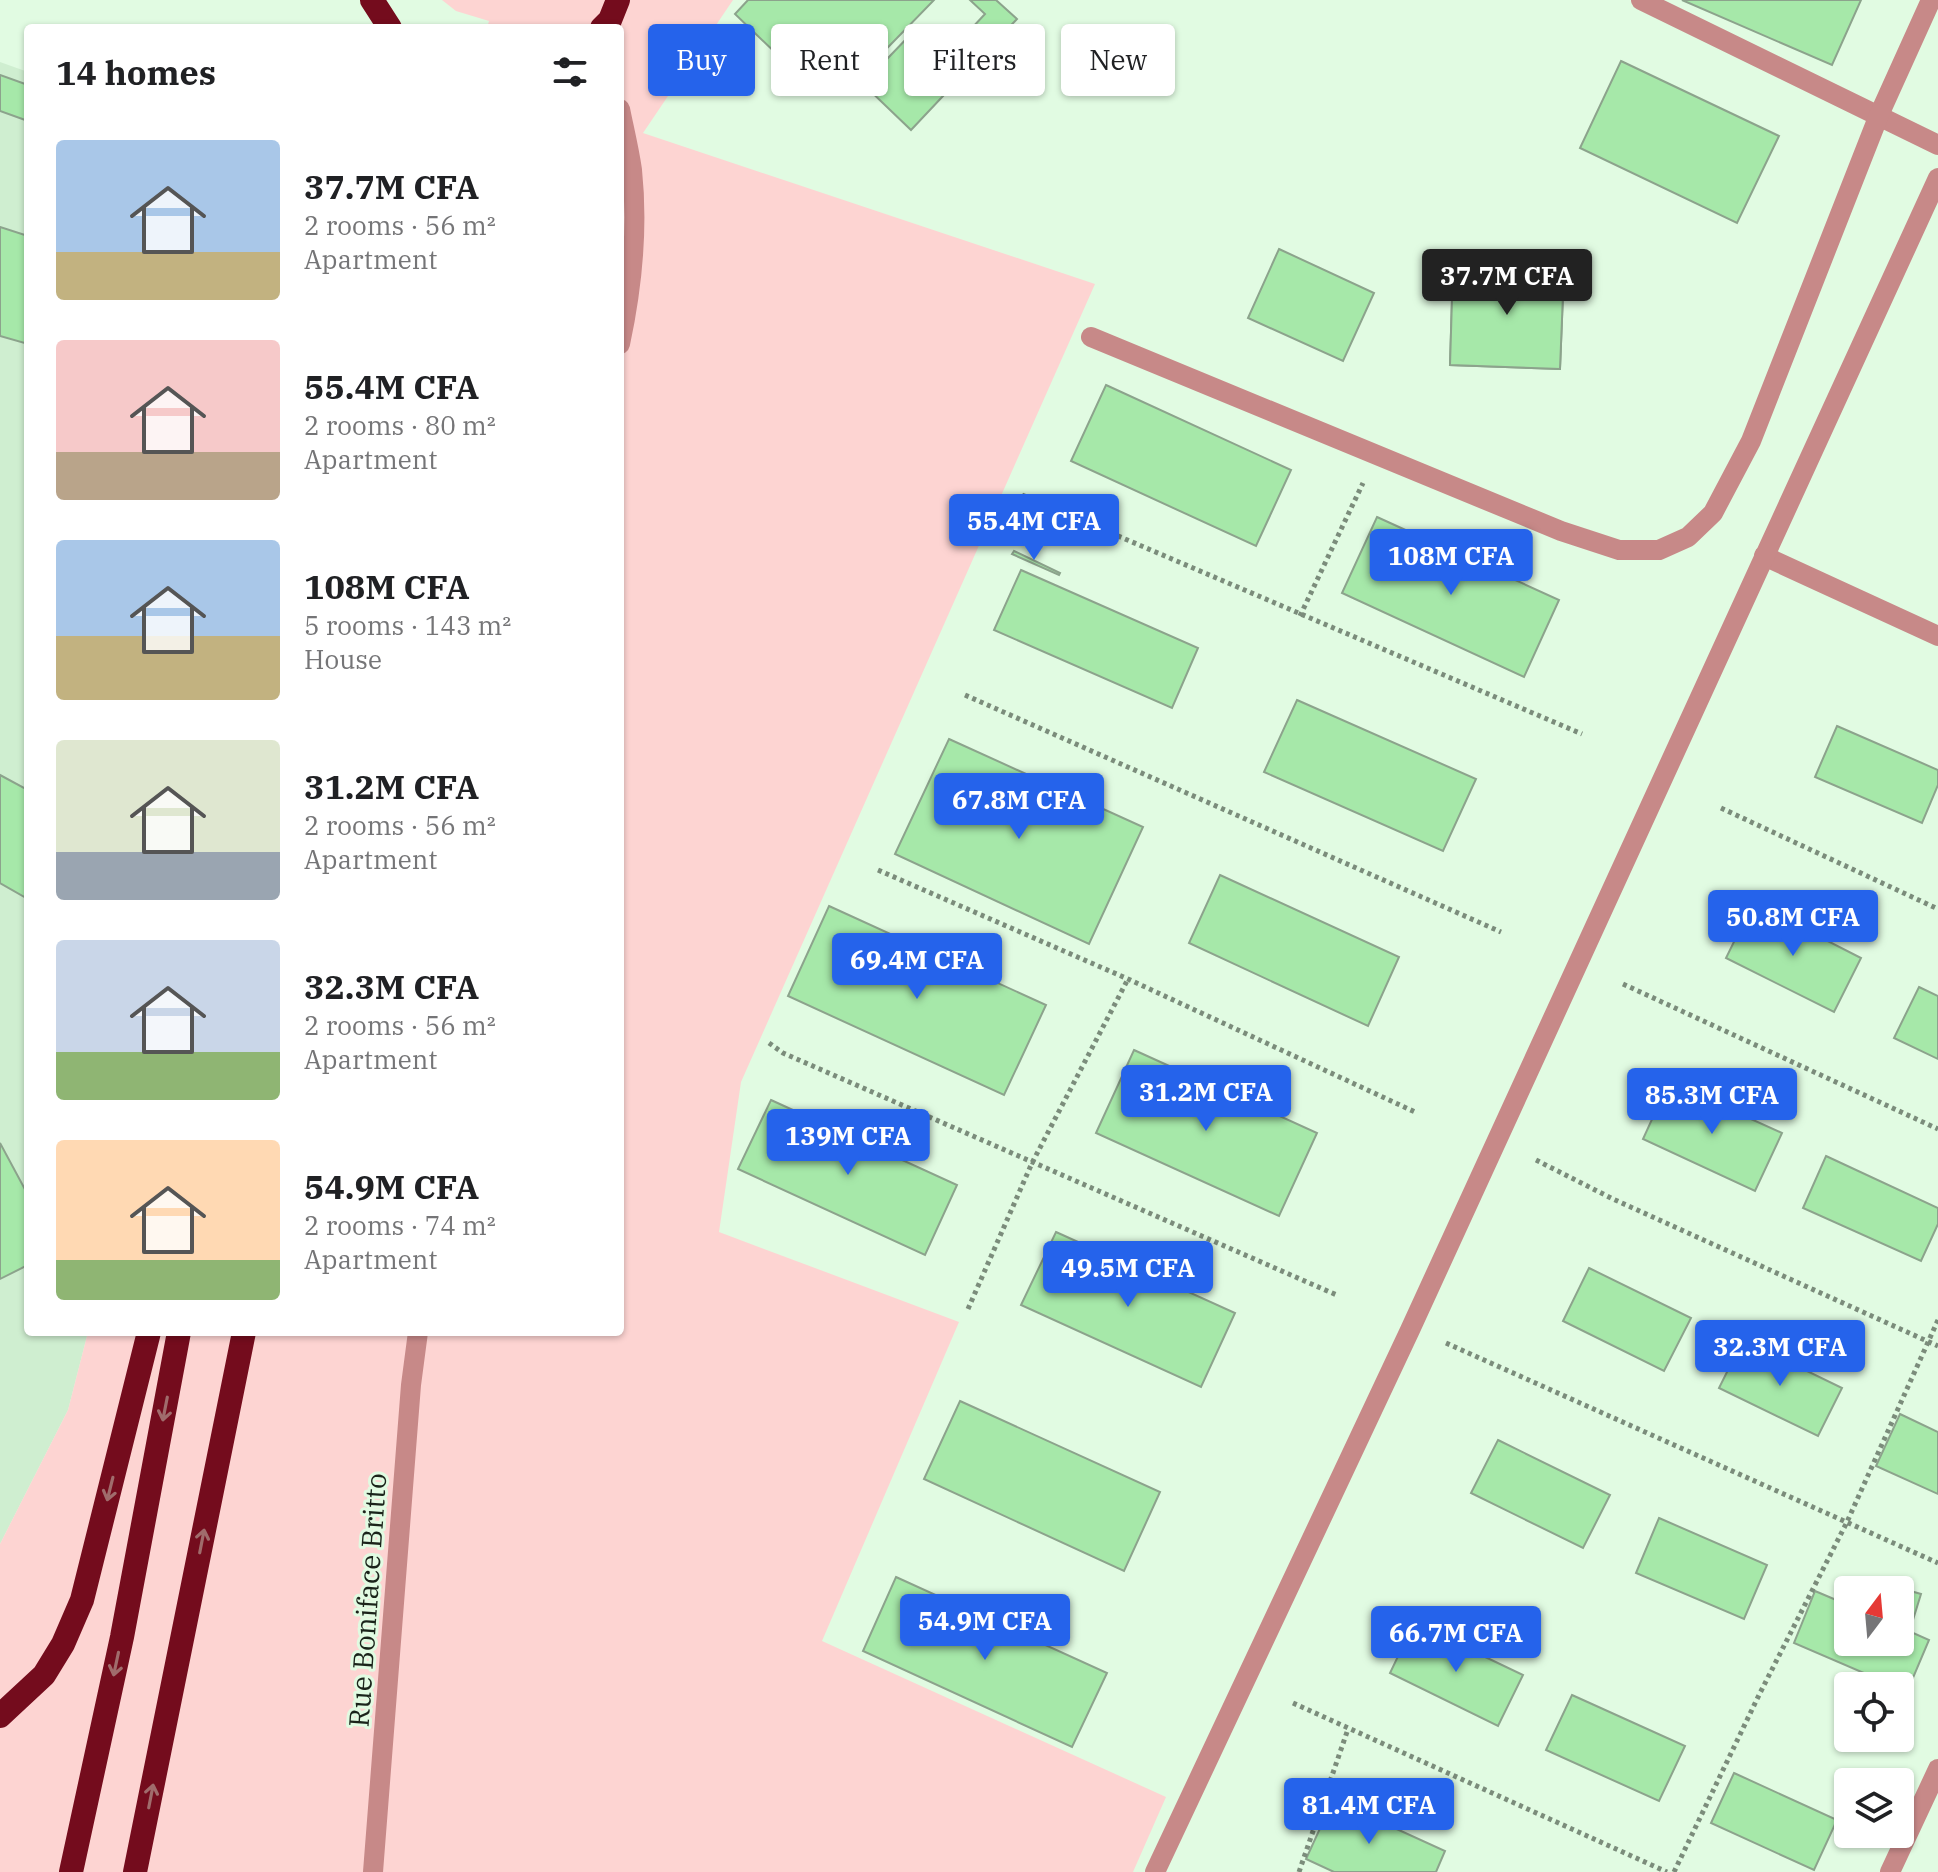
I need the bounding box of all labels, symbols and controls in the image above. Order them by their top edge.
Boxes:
chip: Buy [648,24,755,96]
chip: Rent [771,24,888,96]
chip: Filters [904,24,1045,96]
chip: New [1061,24,1175,96]
text: 14 homes [56,50,216,94]
icon: filters [548,50,592,94]
text: 37.7M CFA [304,164,479,208]
icon: home [120,172,216,268]
text: 2 rooms · 56 m² [304,208,496,242]
text: Apartment [304,242,437,276]
pin: 37.7M CFA [1415,249,1599,317]
text: 37.7M CFA [1440,258,1574,292]
text: 55.4M CFA [304,364,479,408]
icon: home [120,372,216,468]
text: 2 rooms · 80 m² [304,408,496,442]
text: Apartment [304,442,437,476]
pin: 55.4M CFA [942,494,1126,562]
text: 55.4M CFA [967,503,1101,537]
pin: 108M CFA [1368,529,1534,597]
text: 108M CFA [1388,538,1514,572]
text: 108M CFA [304,564,469,608]
icon: home [120,572,216,668]
text: 5 rooms · 143 m² [304,608,511,642]
text: House [304,642,382,676]
text: 31.2M CFA [304,764,479,808]
icon: home [120,772,216,868]
pin: 67.8M CFA [927,773,1111,841]
text: 67.8M CFA [952,782,1086,816]
text: 2 rooms · 56 m² [304,808,496,842]
text: Apartment [304,842,437,876]
pin: 50.8M CFA [1701,890,1885,958]
text: 50.8M CFA [1726,899,1860,933]
pin: 69.4M CFA [825,933,1009,1001]
text: 69.4M CFA [850,942,984,976]
text: 32.3M CFA [304,964,479,1008]
icon: home [120,972,216,1068]
text: 2 rooms · 56 m² [304,1008,496,1042]
text: Apartment [304,1042,437,1076]
pin: 31.2M CFA [1114,1065,1298,1133]
pin: 85.3M CFA [1620,1068,1804,1136]
text: 31.2M CFA [1139,1074,1273,1108]
text: 85.3M CFA [1645,1077,1779,1111]
pin: 139M CFA [765,1109,931,1177]
text: 139M CFA [785,1118,911,1152]
text: 54.9M CFA [304,1164,479,1208]
icon: home [120,1172,216,1268]
text: 2 rooms · 74 m² [304,1208,496,1242]
pin: 49.5M CFA [1036,1241,1220,1309]
text: Apartment [304,1242,437,1276]
text: 49.5M CFA [1061,1250,1195,1284]
pin: 32.3M CFA [1688,1320,1872,1388]
text: 32.3M CFA [1713,1329,1847,1363]
one-way arrow [156,1395,171,1421]
street label: Rue Boniface Britto [340,1472,394,1728]
one-way arrow [101,1476,116,1501]
one-way arrow [195,1528,210,1554]
north arrow [1834,1576,1914,1656]
map controls [1834,1576,1914,1848]
pin: 54.9M CFA [893,1594,1077,1662]
text: 54.9M CFA [918,1603,1052,1637]
pin: 66.7M CFA [1364,1606,1548,1674]
text: 66.7M CFA [1389,1615,1523,1649]
one-way arrow [108,1651,123,1676]
button: locate [1834,1672,1914,1752]
button: layers [1834,1768,1914,1848]
pin: 81.4M CFA [1277,1778,1461,1846]
one-way arrow [144,1783,159,1809]
text: 81.4M CFA [1302,1787,1436,1821]

